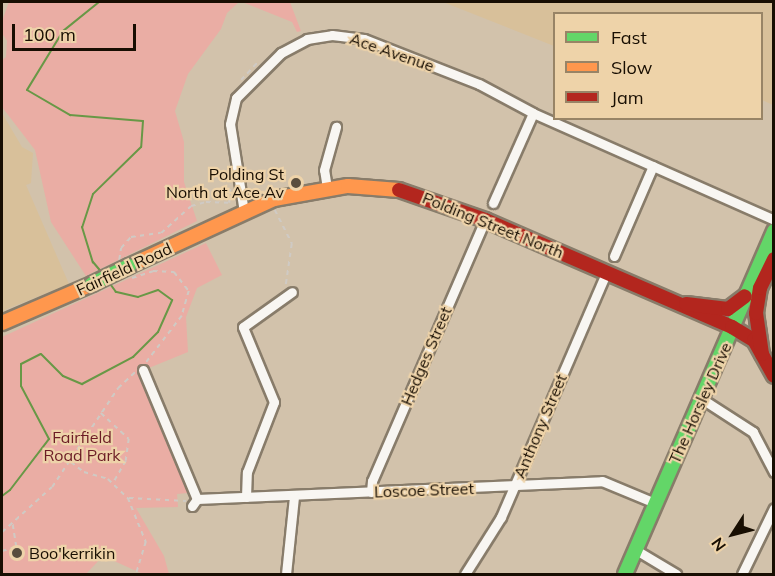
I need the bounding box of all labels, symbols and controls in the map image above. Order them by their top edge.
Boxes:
scale bar [15,12,140,50]
legend [553,12,763,120]
text: 100 m [23,23,76,46]
text: Fast [611,26,647,49]
street label: Ace Avenue [347,29,437,75]
text: Slow [611,56,652,79]
text: Jam [611,86,644,109]
place label: Polding St North at Ace Av [166,164,284,202]
marker: Polding St North at Ace Av [289,176,303,190]
street label: Polding Street North [420,188,566,262]
street label: Fairfield Road [73,239,175,299]
street label: Hedges Street [397,304,455,408]
street label: The Horsley Drive [665,339,735,467]
street label: Anthony Street [509,371,571,481]
park label: Fairfield Road Park [43,427,121,465]
street label: Loscoe Street [374,479,474,501]
north arrow [703,504,763,564]
text: N [707,534,730,555]
place label: Boo'kerrikin [29,543,115,563]
marker: Boo'kerrikin [10,546,24,560]

